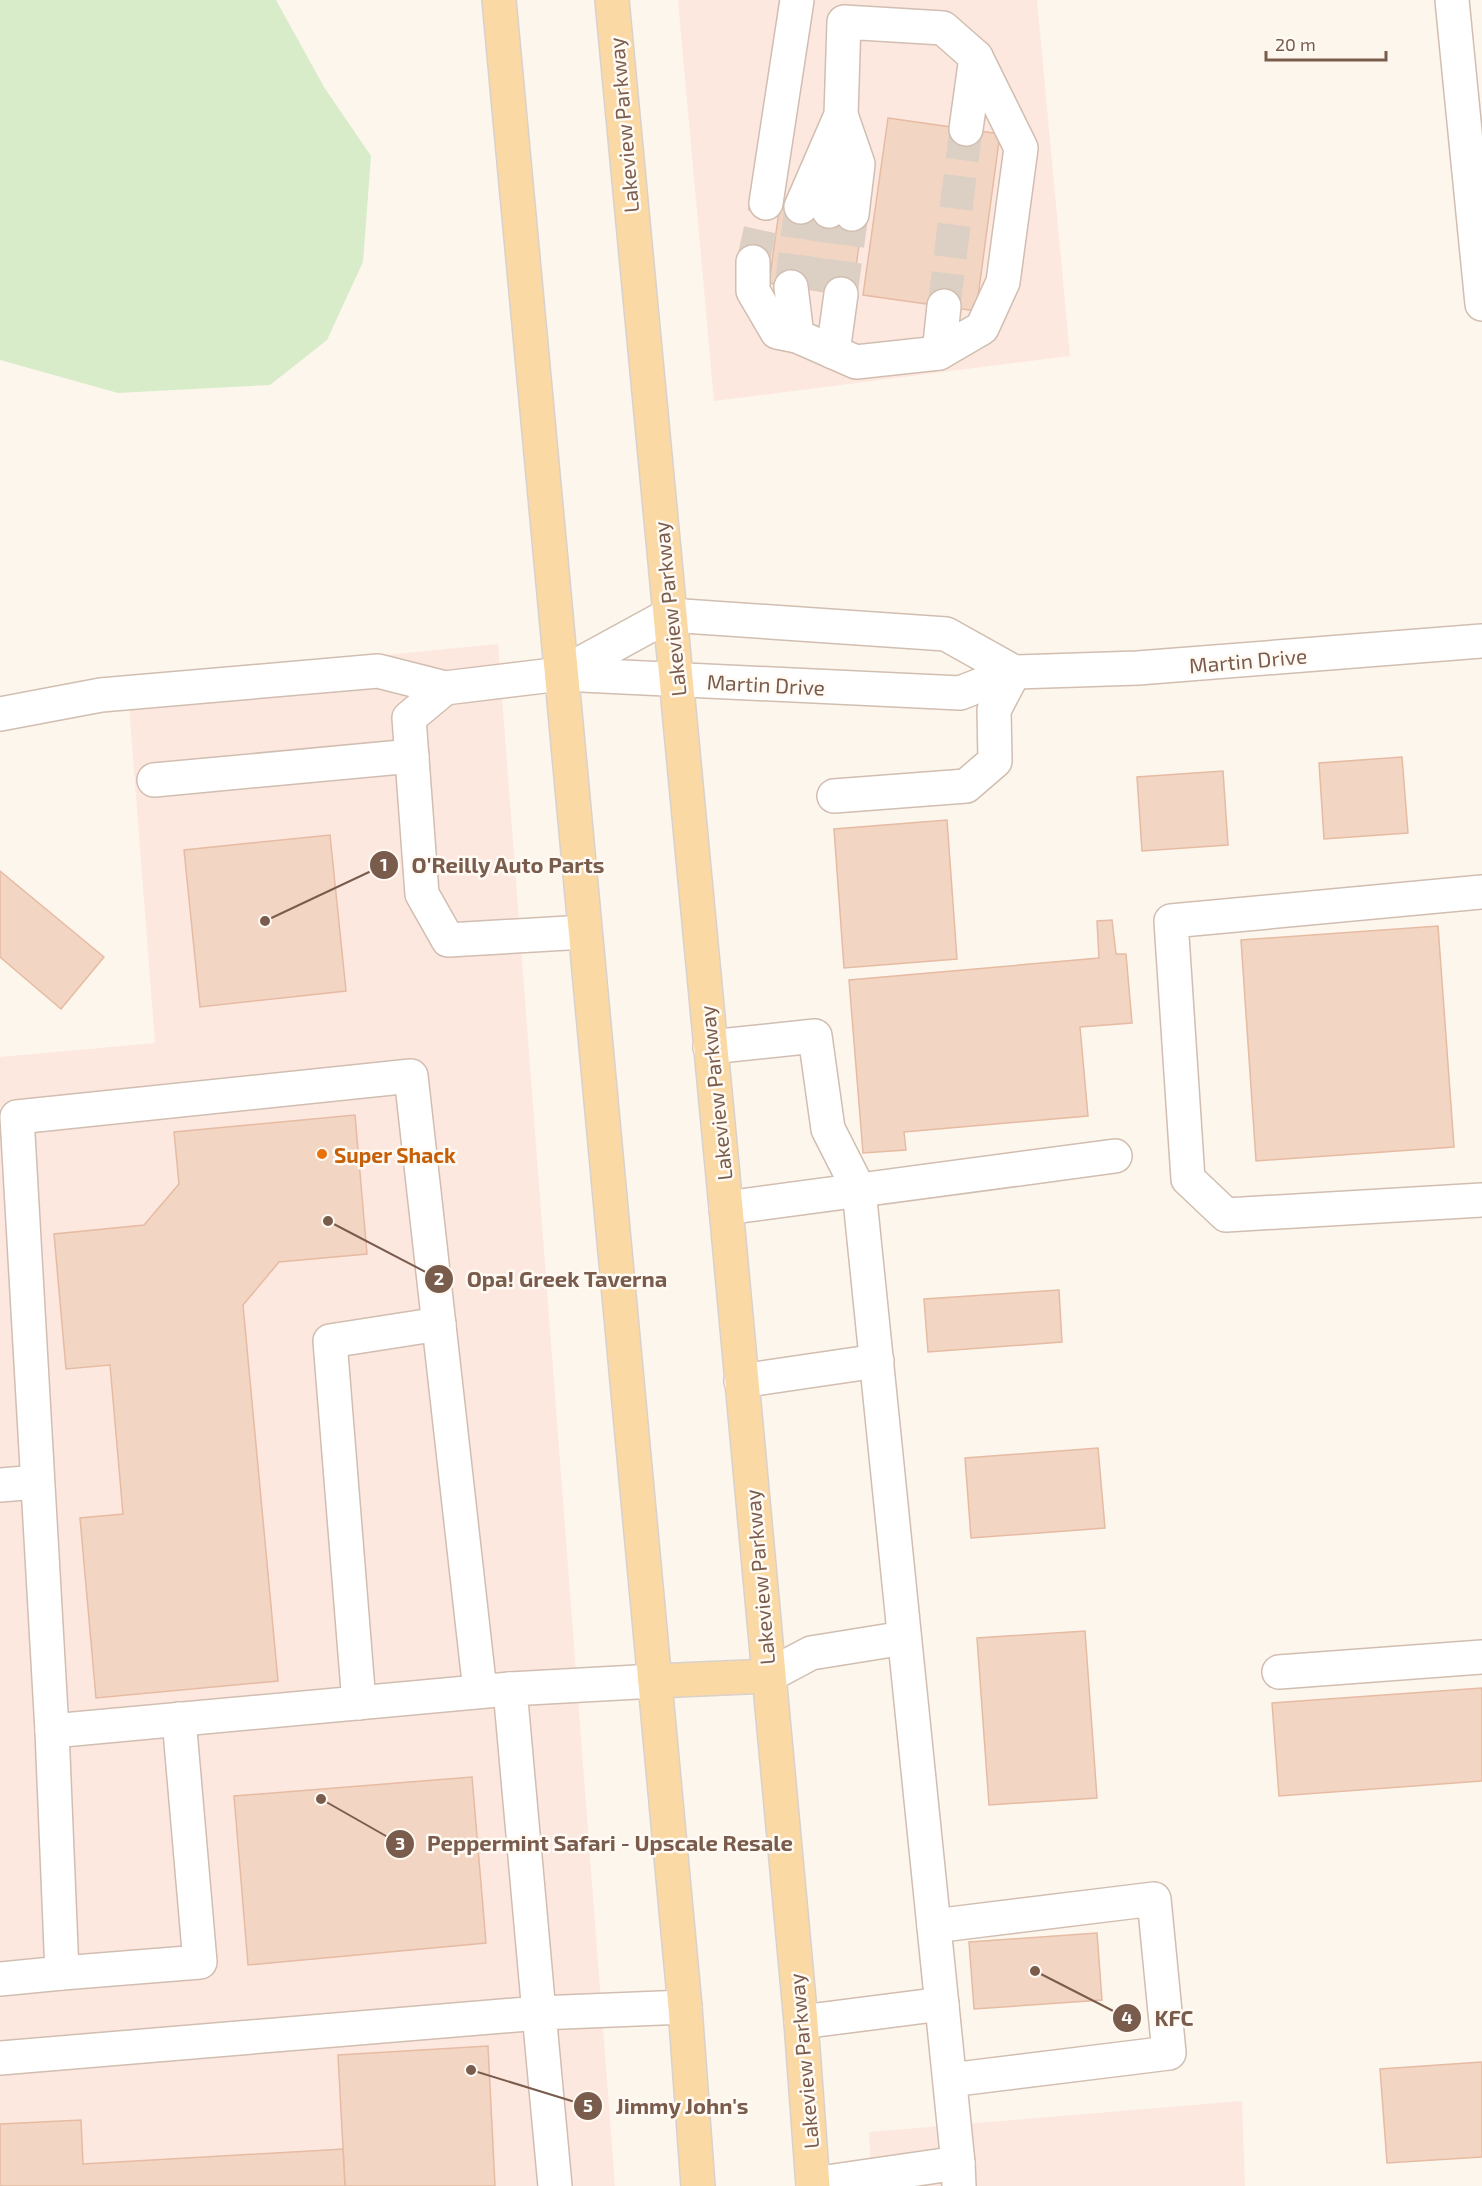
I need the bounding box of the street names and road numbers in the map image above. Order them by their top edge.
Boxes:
street label: Lakeview Parkway [603,36,643,214]
street label: Lakeview Parkway [647,520,691,698]
street label: Martin Drive [1188,642,1308,678]
street label: Martin Drive [706,668,826,700]
street label: Lakeview Parkway [693,1004,737,1182]
street label: Lakeview Parkway [739,1488,779,1666]
street label: Lakeview Parkway [783,1972,823,2150]

